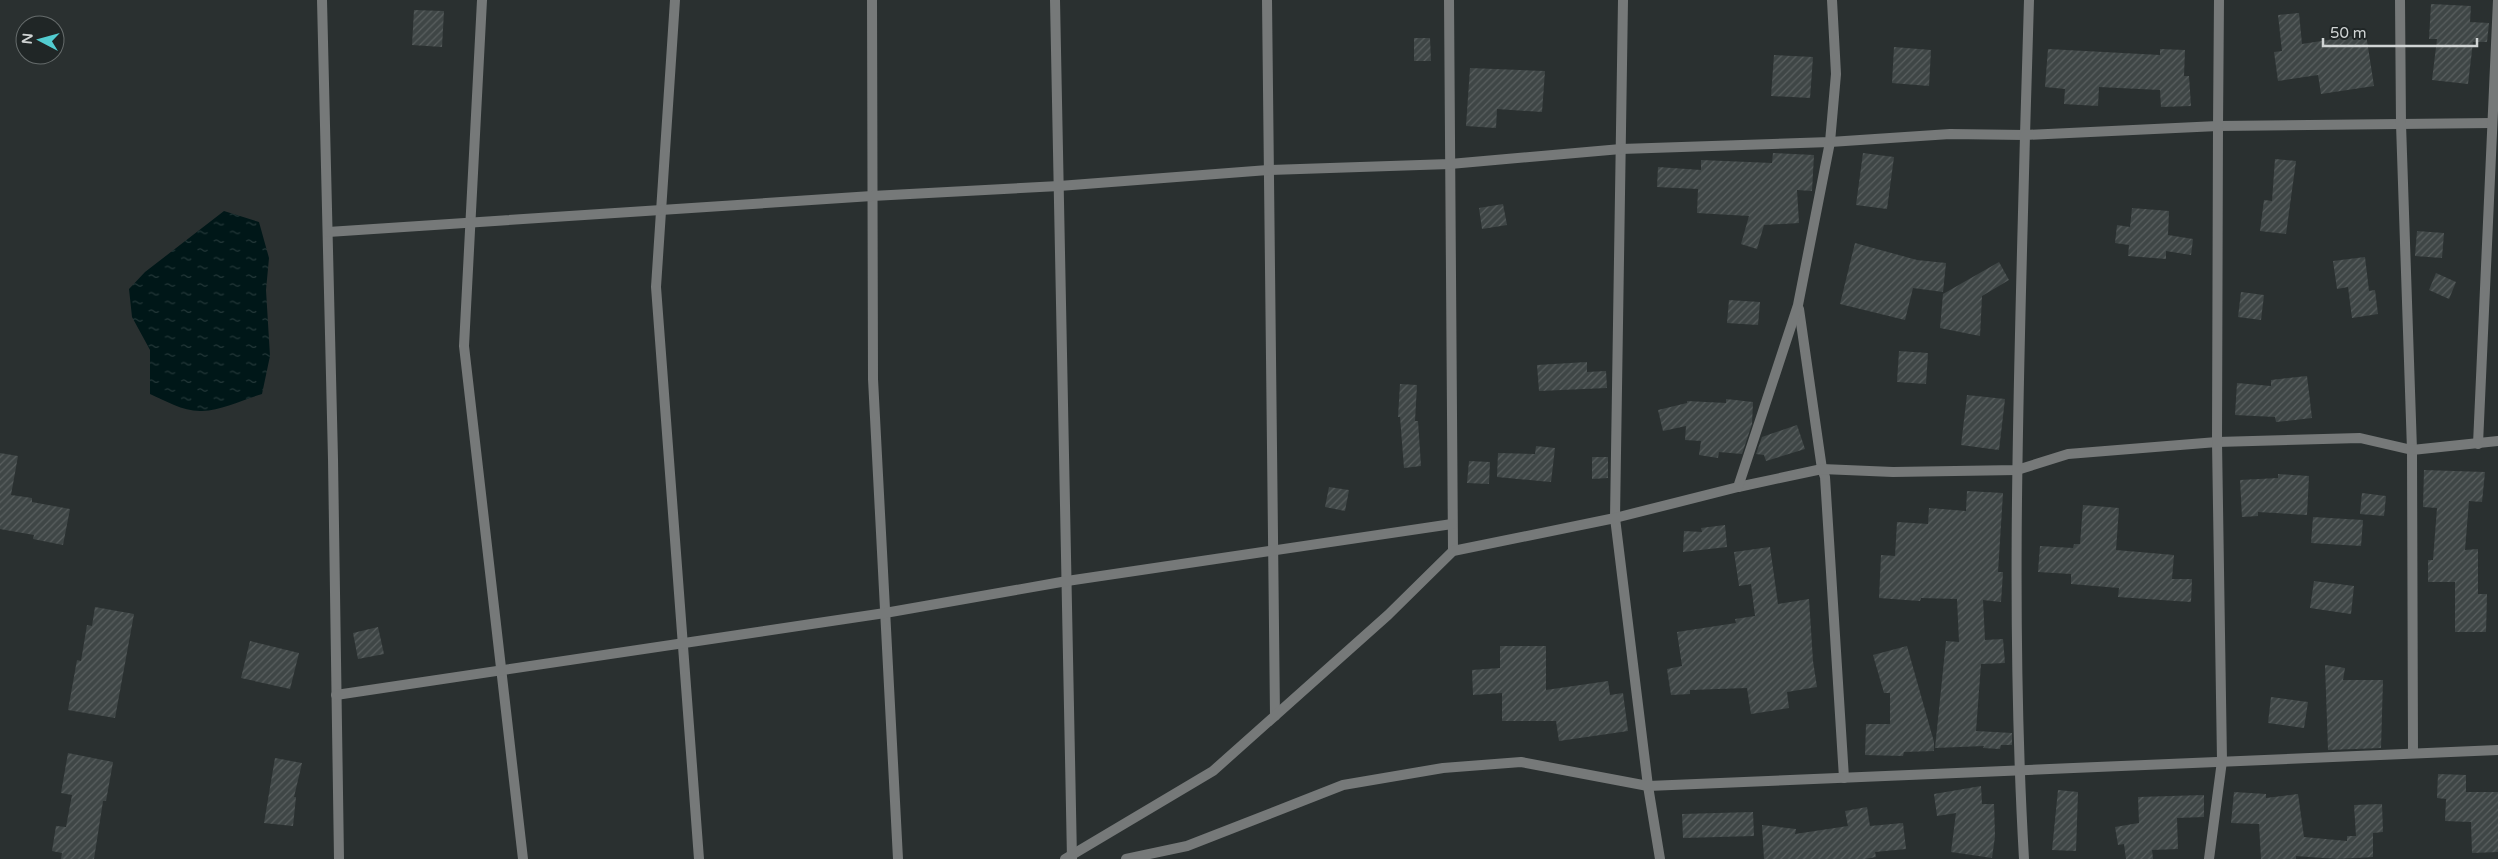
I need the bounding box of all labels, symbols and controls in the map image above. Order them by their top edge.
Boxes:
north arrow [15,15,65,65]
scale bar [2323,15,2477,47]
text: 50 m [2330,24,2367,42]
text: N [19,32,37,45]

